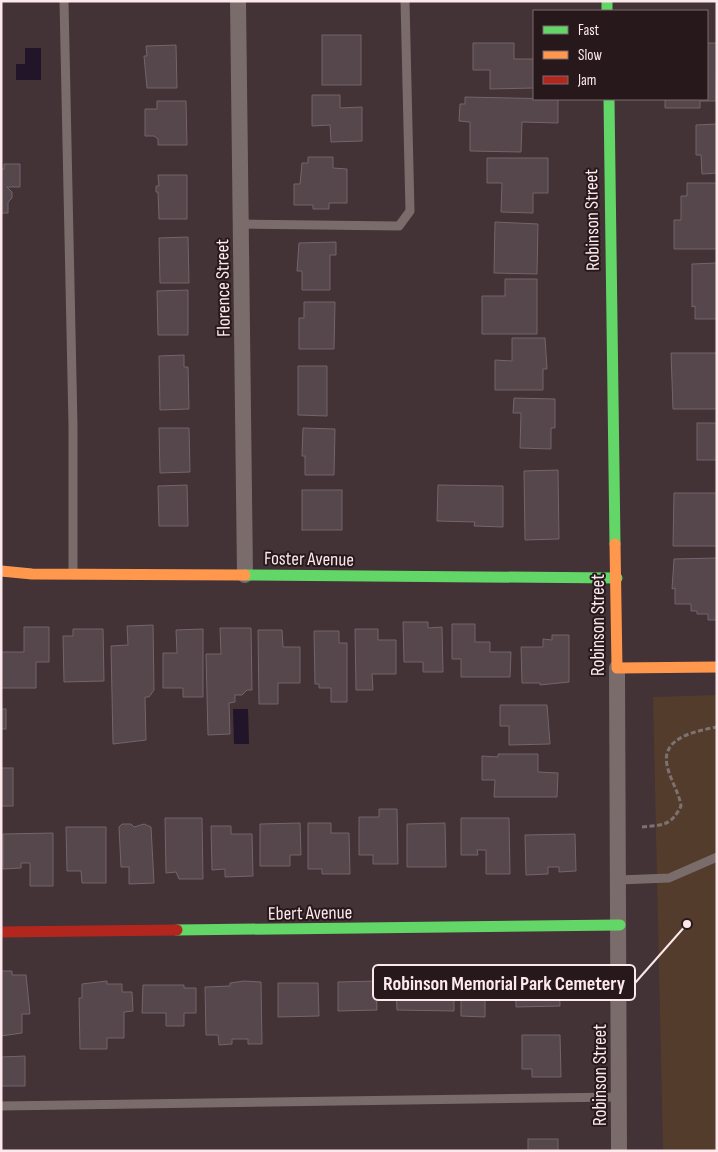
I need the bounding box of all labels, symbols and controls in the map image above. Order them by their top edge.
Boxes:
legend [533,10,708,100]
text: Fast [578,21,600,40]
text: Slow [578,46,602,65]
text: Jam [577,71,596,90]
street label: Robinson Street [580,169,605,271]
street label: Florence Street [211,239,236,337]
street label: Foster Avenue [264,547,354,572]
street label: Robinson Street [587,574,610,676]
street label: Ebert Avenue [268,901,352,926]
callout: Robinson Memorial Park Cemetery [373,965,635,1000]
text: Robinson Memorial Park Cemetery [383,972,626,996]
street label: Robinson Street [589,1024,612,1126]

